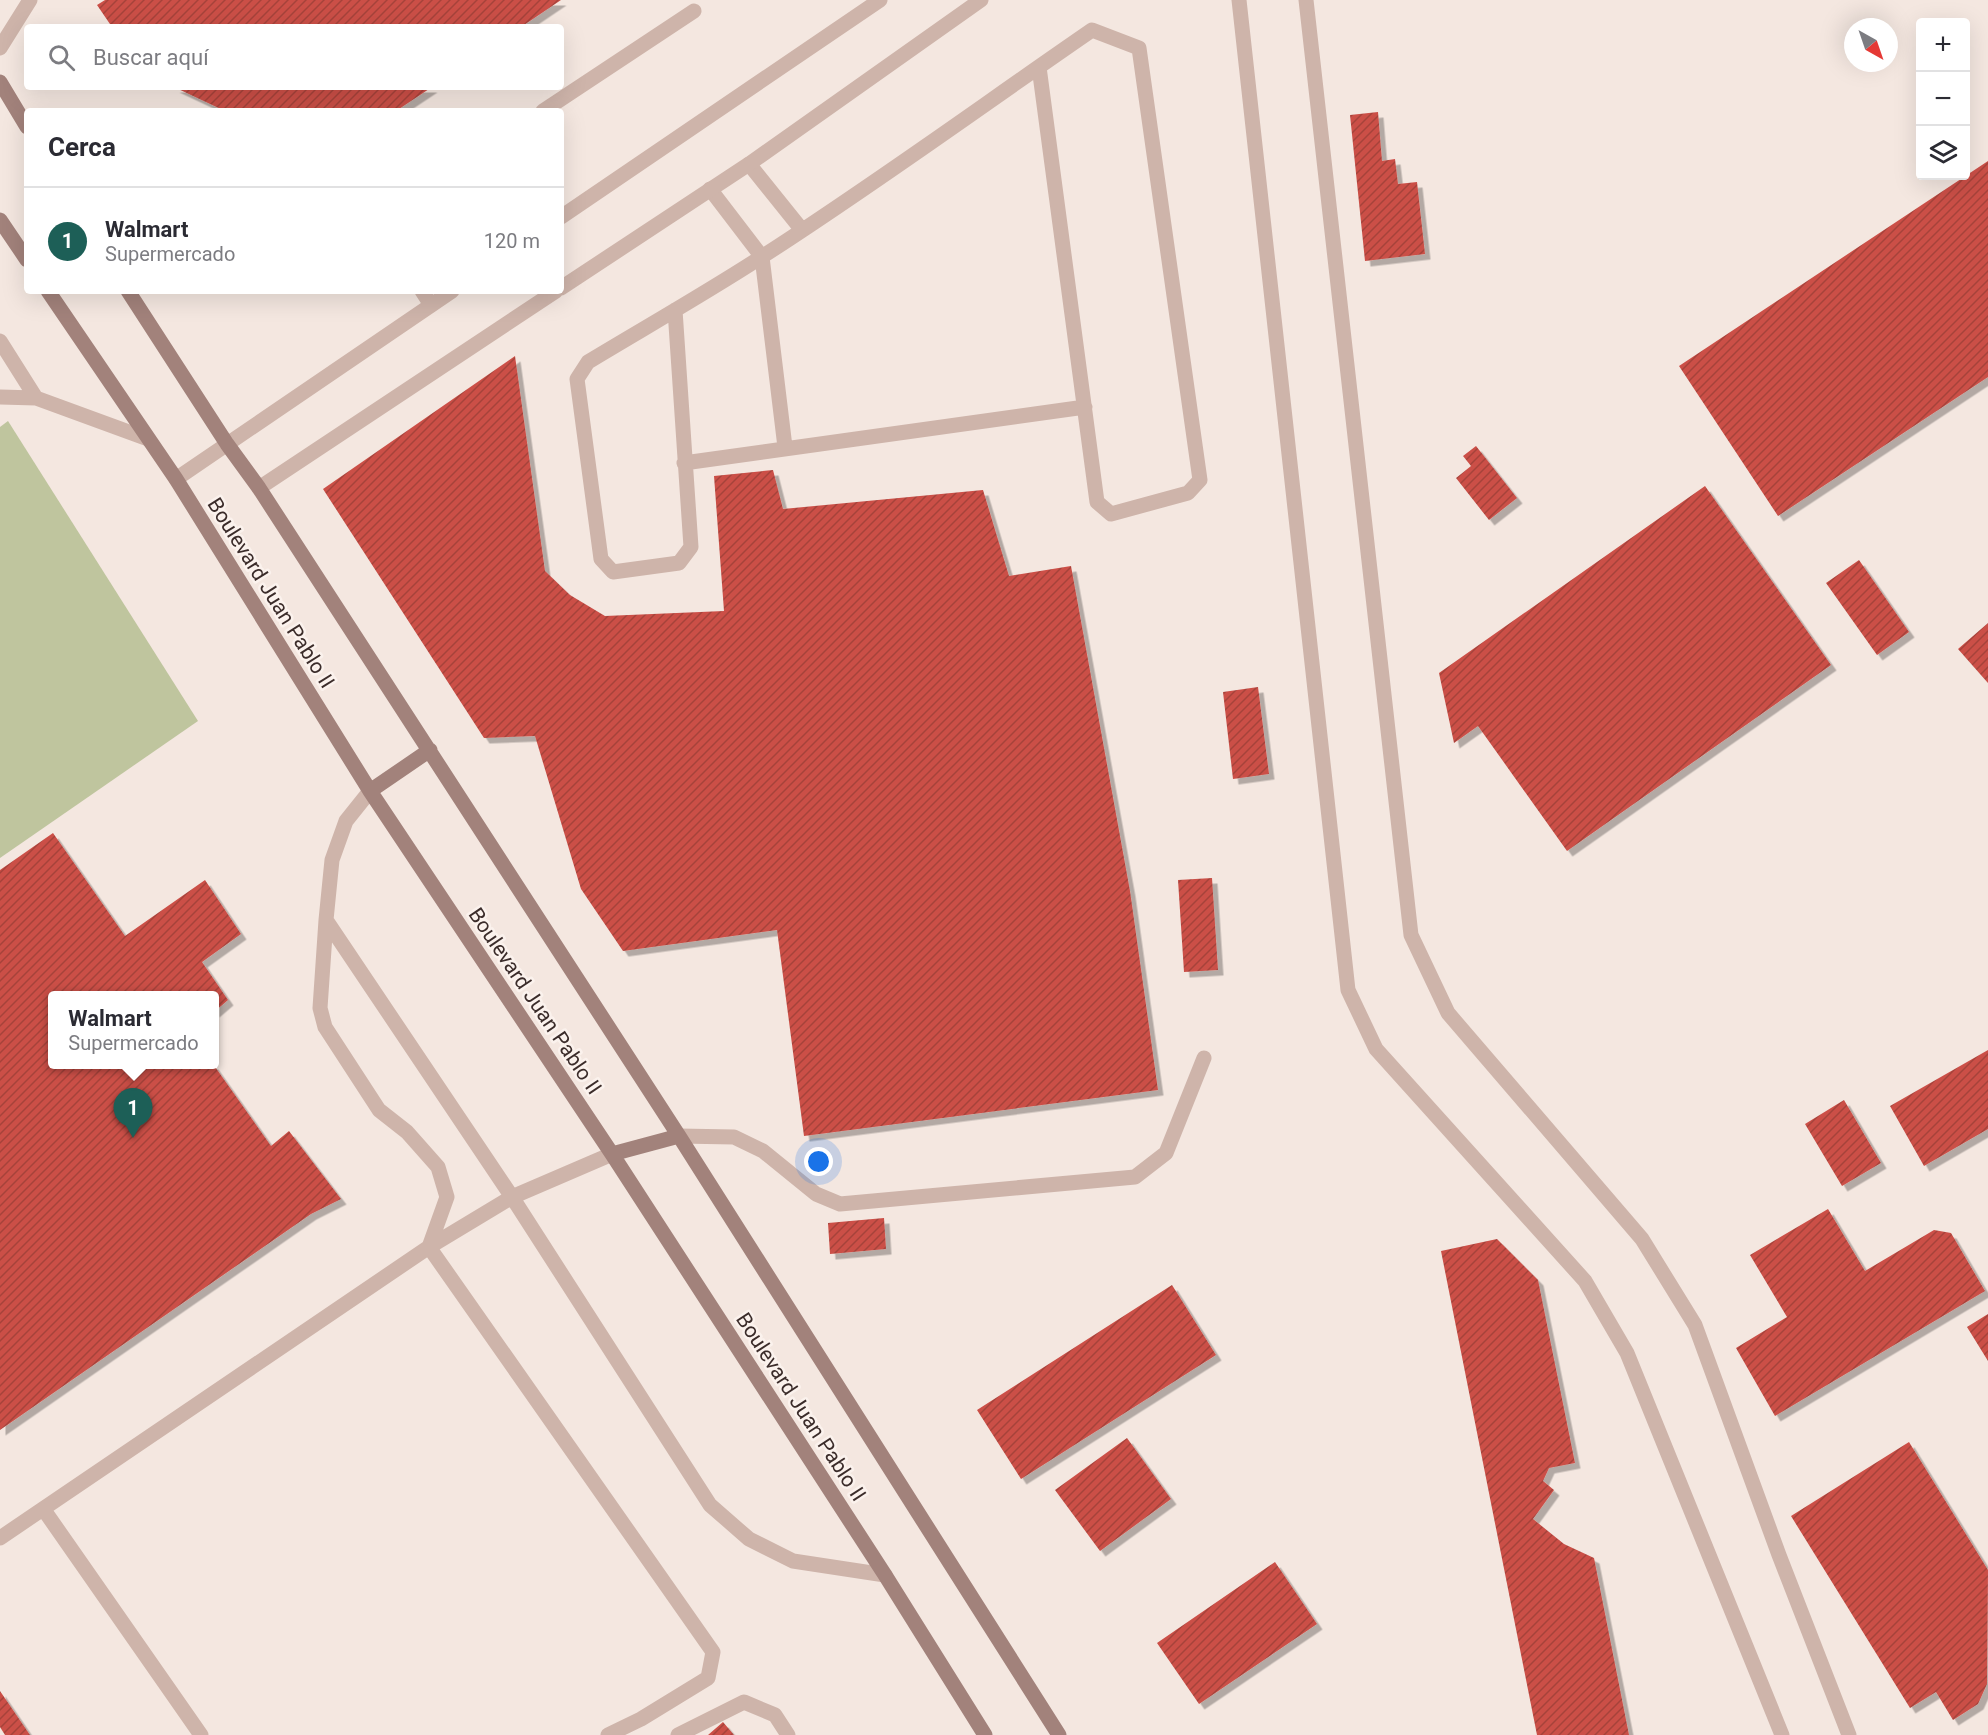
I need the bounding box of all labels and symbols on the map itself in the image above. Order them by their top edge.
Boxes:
north arrow [1844,18,1898,72]
street label: Boulevard Juan Pablo II [203,494,339,692]
street label: Boulevard Juan Pablo II [464,903,606,1099]
pin: 1 [114,1088,152,1138]
your location [804,1147,833,1176]
street label: Boulevard Juan Pablo II [731,1308,871,1506]

